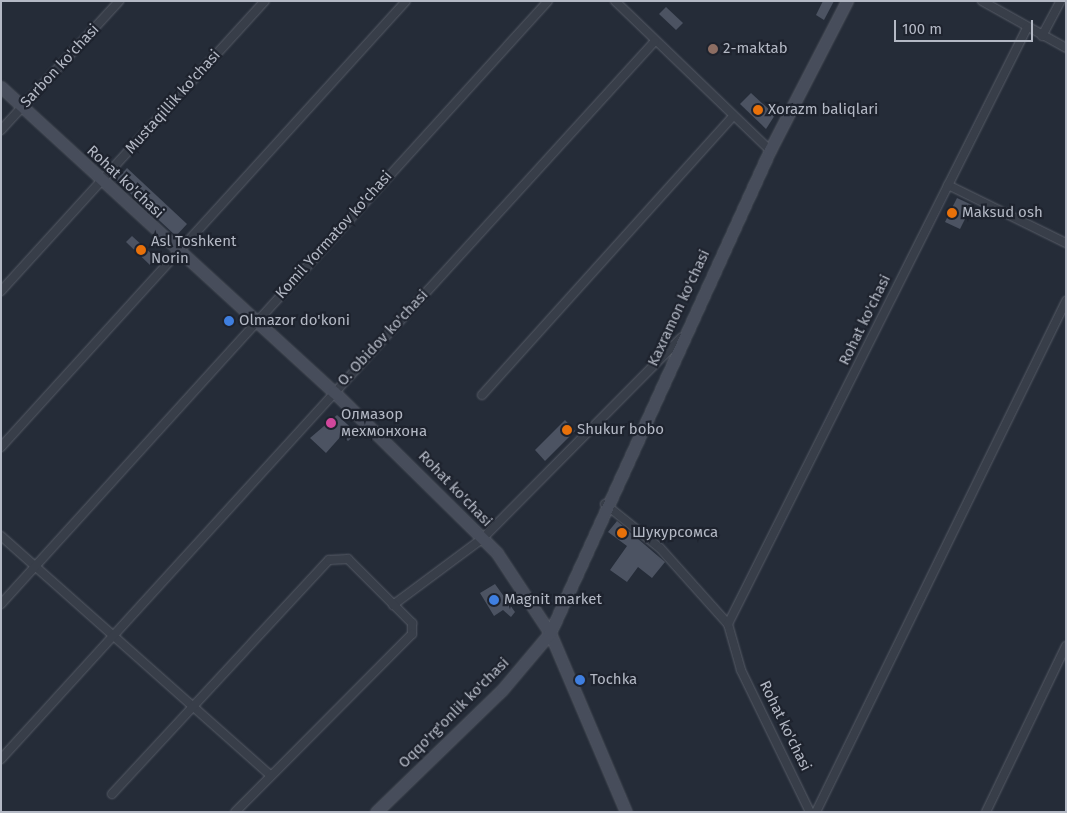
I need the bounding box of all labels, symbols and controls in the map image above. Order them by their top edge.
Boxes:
scale bar [897,10,1036,42]
text: 100 m [902,20,942,38]
street label: Sarbon ko'chasi [17,21,103,111]
place label: 2-maktab [723,40,788,58]
marker: 2-maktab [707,43,719,55]
street label: Mustaqillik ko'chasi [122,46,224,158]
place label: Xorazm baliqlari [768,101,878,119]
marker: Xorazm baliqlari [752,104,764,116]
street label: Rohat ko'chasi [83,142,167,222]
street label: Komil Yormatov ko'chasi [272,167,396,303]
place label: Maksud osh [962,204,1043,222]
marker: Maksud osh [946,207,958,219]
place label: Asl Toshkent Norin [151,232,236,267]
marker: Asl Toshkent Norin [135,244,147,256]
street label: Kaxramon ko'chasi [644,247,714,369]
street label: Rohat ko'chasi [835,272,895,368]
street label: O. Obidov ko'chasi [334,286,432,390]
place label: Olmazor do'koni [239,312,350,330]
marker: Olmazor do'koni [223,315,235,327]
place label: Олмазор мехмонхона [341,405,427,440]
marker: Олмазор мехмонхона [325,417,337,429]
place label: Shukur bobo [577,421,664,439]
marker: Shukur bobo [561,424,573,436]
street label: Rohat ko'chasi [414,447,496,531]
place label: Шукурсомса [632,524,718,542]
marker: Шукурсомса [616,527,628,539]
place label: Magnit market [504,591,602,609]
marker: Magnit market [488,594,500,606]
street label: Oqqo'rg'onlik ko'chasi [395,654,513,772]
place label: Tochka [590,671,637,689]
marker: Tochka [574,674,586,686]
street label: Rohat ko'chasi [755,678,815,774]

